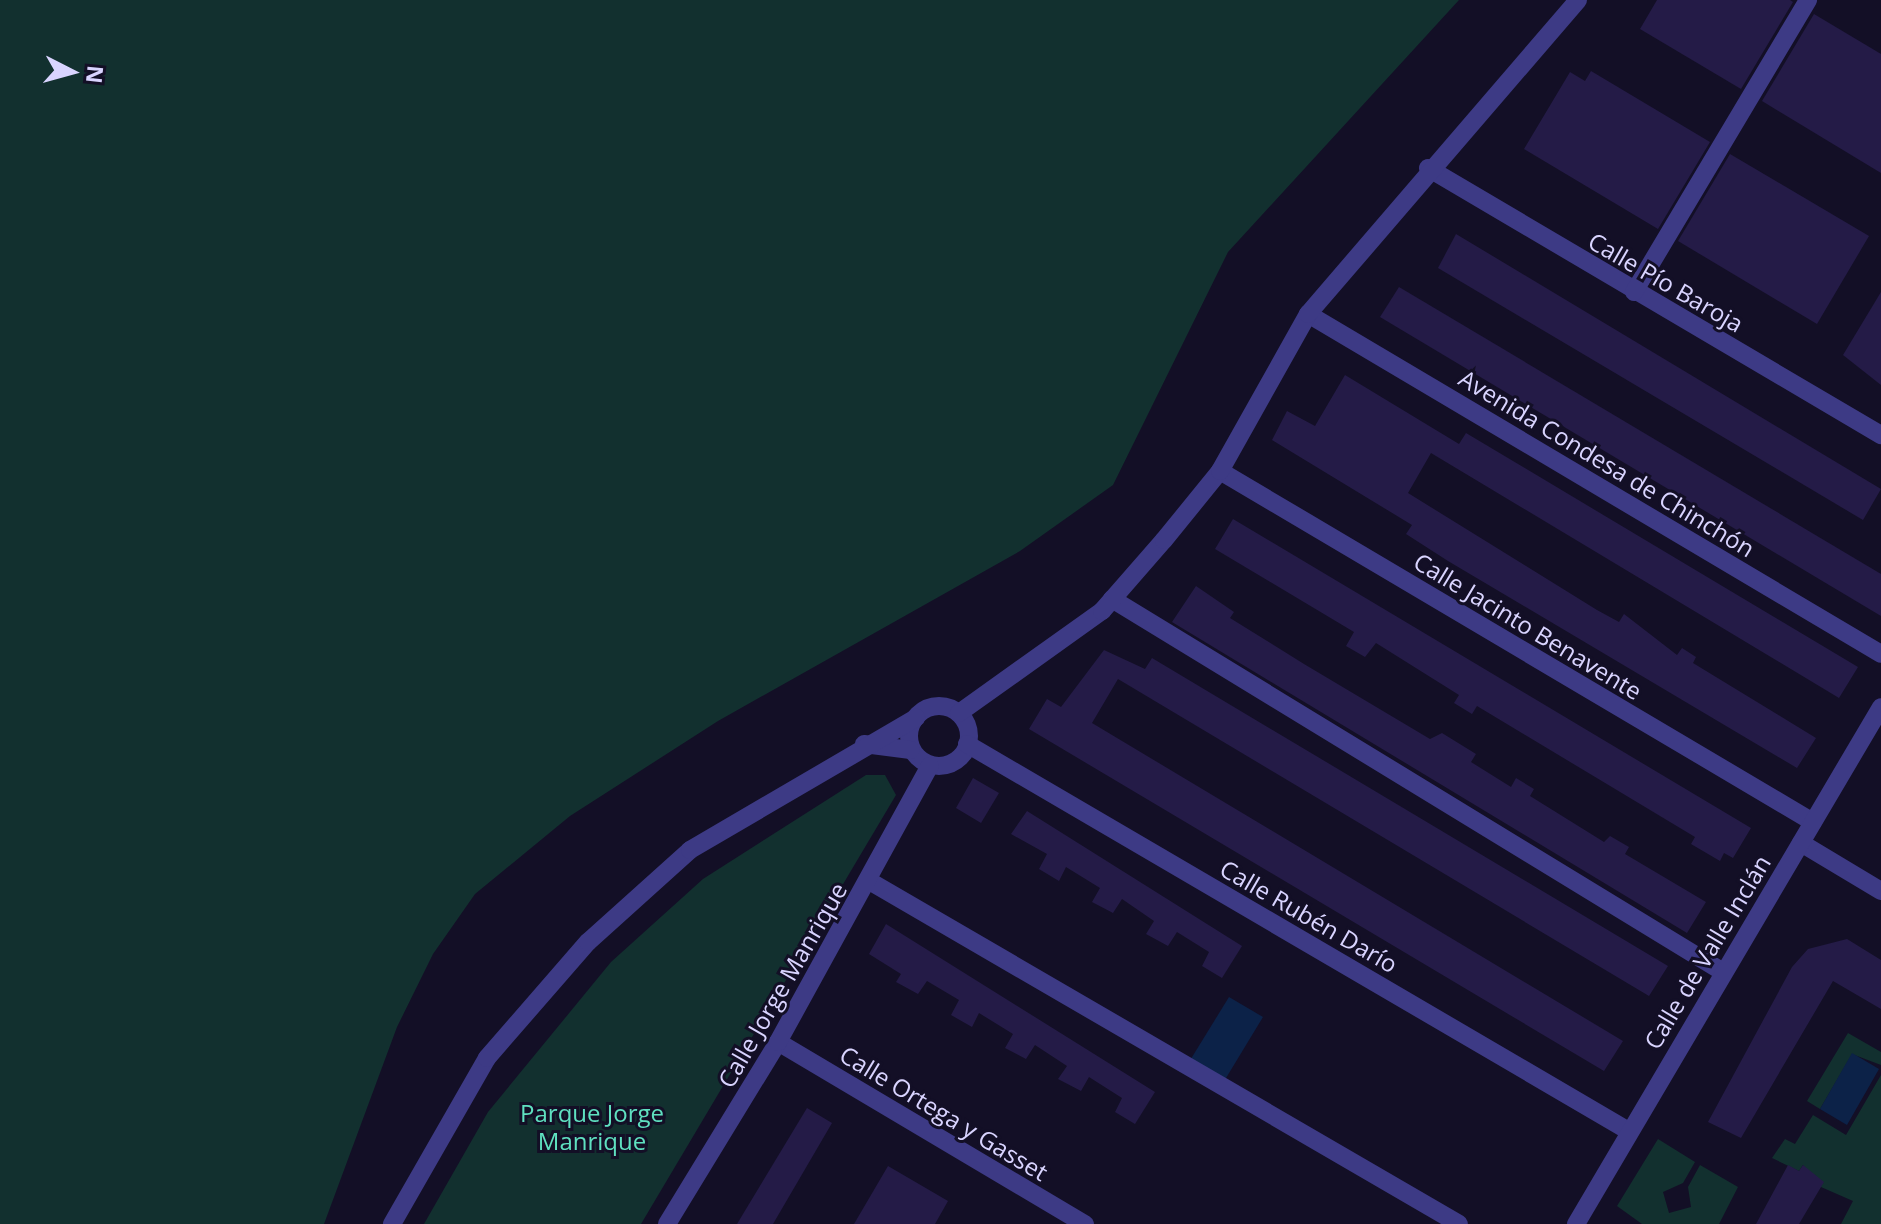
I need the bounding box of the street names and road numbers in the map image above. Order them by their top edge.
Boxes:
street label: Calle Pío Baroja [1583,226,1749,338]
street label: Avenida Condesa de Chinchón [1454,363,1760,563]
street label: Calle Jacinto Benavente [1409,546,1647,706]
street label: Calle de Valle Inclán [1638,850,1776,1054]
street label: Calle Rubén Darío [1215,854,1403,978]
street label: Calle Jorge Manrique [712,877,852,1093]
street label: Calle Ortega y Gasset [835,1040,1053,1186]

